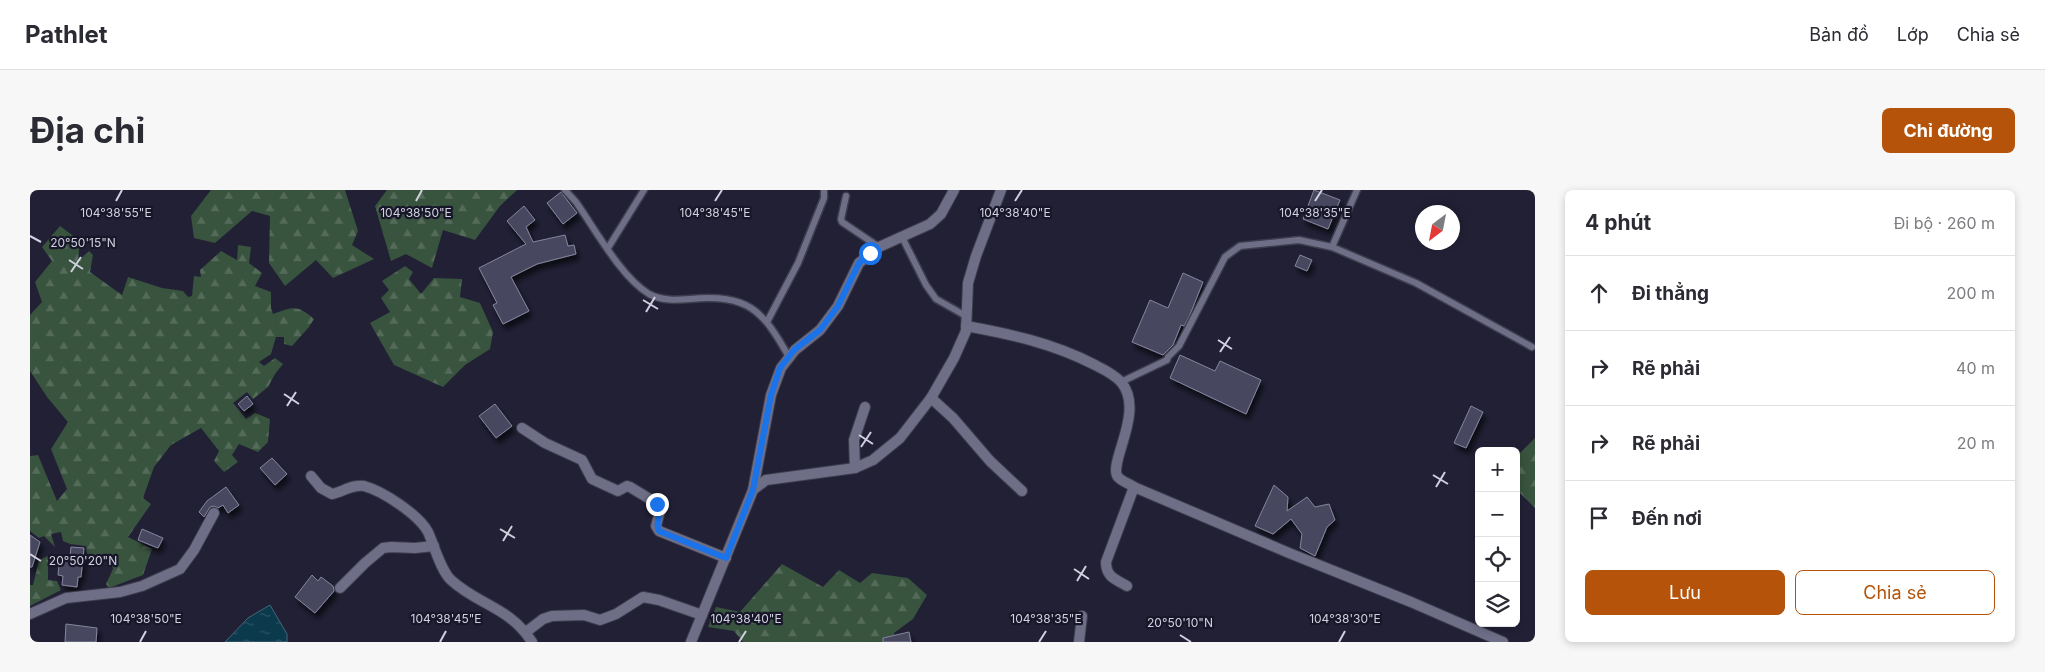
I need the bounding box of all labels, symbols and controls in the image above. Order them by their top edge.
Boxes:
text: Pathlet [25,20,108,49]
text: Bản đồ [1809,24,1869,45]
text: Lớp [1897,24,1929,45]
text: Chia sẻ [1957,24,2020,45]
button: Chỉ đường [1882,108,2015,153]
text: Địa chỉ [30,109,145,151]
text: 104°38'55"E [80,205,152,220]
text: 104°38'50"E [380,205,452,220]
text: 104°38'45"E [680,205,750,220]
text: 104°38'40"E [979,205,1051,220]
text: 104°38'35"E [1279,205,1351,220]
north arrow [1415,205,1460,250]
text: 4 phút [1585,210,1651,235]
text: Đi bộ · 260 m [1894,213,1995,233]
text: 20°50'15"N [50,235,116,250]
route start [859,242,882,265]
icon: ahead [1585,279,1613,307]
text: Đi thẳng [1632,282,1709,305]
text: 200 m [1947,283,1995,303]
icon: right [1585,354,1613,382]
text: Rẽ phải [1632,357,1700,380]
text: 40 m [1956,358,1995,378]
icon: right [1585,429,1613,457]
text: Rẽ phải [1632,432,1700,455]
text: 20 m [1957,433,1995,453]
map controls [1475,447,1520,627]
button: + [1475,447,1520,492]
button: − [1475,492,1520,537]
route end [646,493,669,516]
icon: arrive [1585,504,1613,532]
text: Đến nơi [1632,507,1702,530]
button: locate [1475,537,1520,582]
text: 20°50'20"N [49,553,117,568]
button: Lưu [1585,570,1785,615]
button: Chia sẻ [1795,570,1995,615]
button: layers [1475,582,1520,627]
text: 104°38'50"E [110,611,182,626]
text: 104°38'45"E [411,611,481,626]
text: 104°38'40"E [710,611,782,626]
text: 104°38'35"E [1010,611,1082,626]
text: 104°38'30"E [1309,611,1381,626]
text: 20°50'10"N [1147,615,1213,630]

